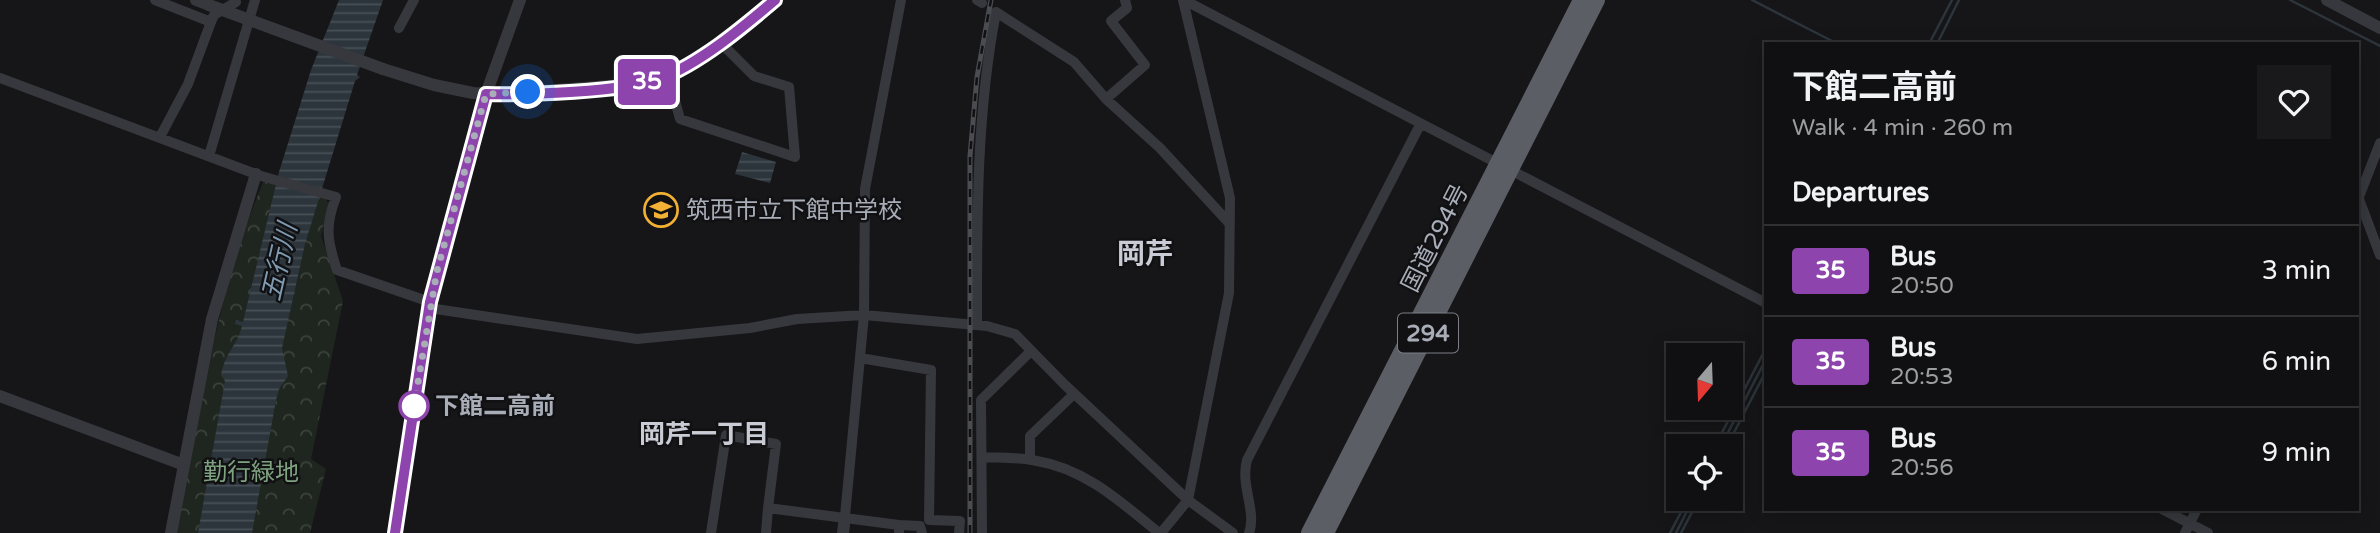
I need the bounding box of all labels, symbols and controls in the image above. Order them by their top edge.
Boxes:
line badge: 35 [616,59,678,105]
button: heart [2257,65,2331,139]
text: 35 [632,67,662,96]
text: 下館二高前 [1792,68,1957,107]
your location [510,74,545,109]
text: Walk · 4 min · 260 m [1792,114,2013,142]
text: Departures [1792,177,1929,208]
street label: 国道294号 [1396,179,1475,297]
school or university icon: 筑西市立下館中学校 [642,191,680,229]
place label: 筑西市立下館中学校 [686,196,902,225]
water label: 五行川 [256,218,304,304]
district label: 岡芹 [1117,237,1173,271]
text: Bus [1890,241,1936,272]
text: 3 min [2262,255,2331,286]
text: 35 [1815,256,1846,285]
text: 20:50 [1890,272,1954,300]
road number: 294 [1398,314,1458,352]
text: Bus [1890,332,1936,363]
north arrow [1666,343,1743,420]
map controls [1666,343,1743,511]
text: 6 min [2262,346,2331,377]
text: 35 [1815,347,1846,376]
text: 20:53 [1890,363,1954,391]
marker: 下館二高前 [399,391,429,421]
place label: 下館二高前 [435,392,555,421]
district label: 岡芹一丁目 [639,419,769,450]
text: Bus [1890,423,1936,454]
button: locate [1666,434,1743,511]
text: 9 min [2262,437,2331,468]
text: 35 [1815,438,1846,467]
text: 20:56 [1890,454,1954,482]
park label: 勤行緑地 [203,458,299,487]

